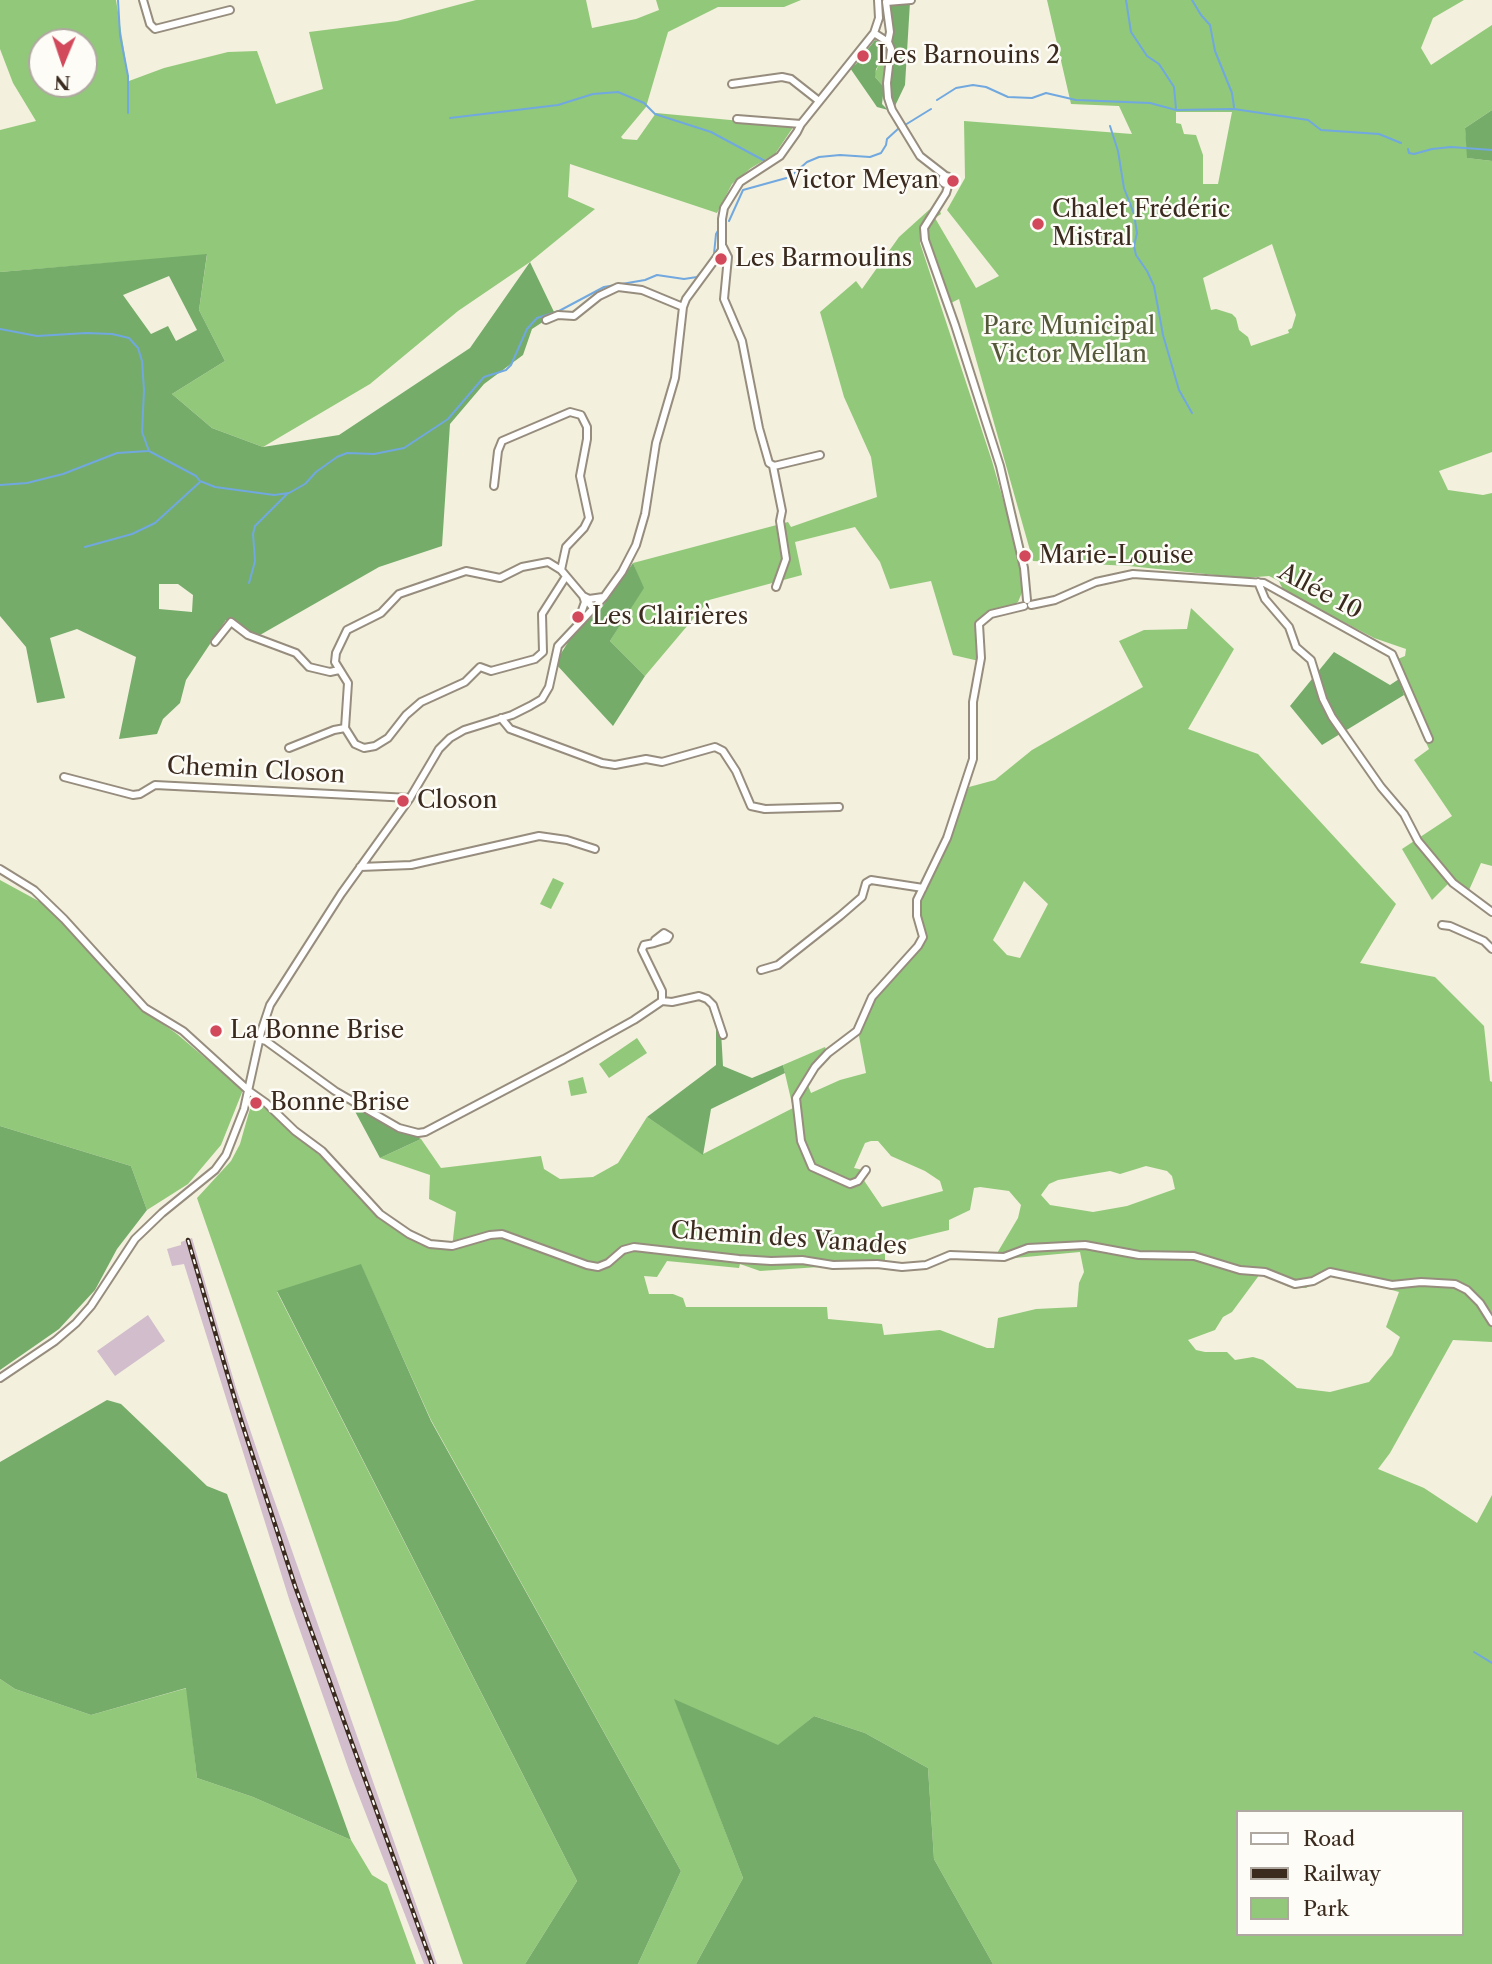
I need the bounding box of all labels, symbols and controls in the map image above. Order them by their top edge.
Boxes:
north arrow [28,28,98,98]
place label: Les Barnouins 2 [877,42,1060,70]
marker: Les Barnouins 2 [855,48,871,64]
text: N [54,71,71,94]
place label: Victor Meyan [785,167,939,195]
marker: Victor Meyan [945,173,961,189]
place label: Chalet Frédéric Mistral [1052,196,1230,252]
marker: Chalet Frédéric Mistral [1030,216,1046,232]
place label: Les Barmoulins [735,245,912,273]
marker: Les Barmoulins [713,251,729,267]
park label: Parc Municipal Victor Mellan [983,313,1155,369]
place label: Marie-Louise [1039,542,1194,570]
marker: Marie-Louise [1017,548,1033,564]
street label: Allée 10 [1273,558,1367,626]
place label: Les Clairières [592,603,748,631]
marker: Les Clairières [570,609,586,625]
street label: Chemin Closon [166,752,346,790]
place label: Closon [417,787,498,815]
marker: Closon [395,793,411,809]
place label: La Bonne Brise [230,1017,404,1045]
marker: La Bonne Brise [208,1023,224,1039]
place label: Bonne Brise [270,1089,409,1117]
marker: Bonne Brise [248,1095,264,1111]
street label: Chemin des Vanades [670,1216,908,1262]
legend [1236,1810,1464,1936]
text: Road [1303,1826,1355,1851]
text: Railway [1303,1861,1381,1886]
text: Park [1303,1896,1349,1921]

